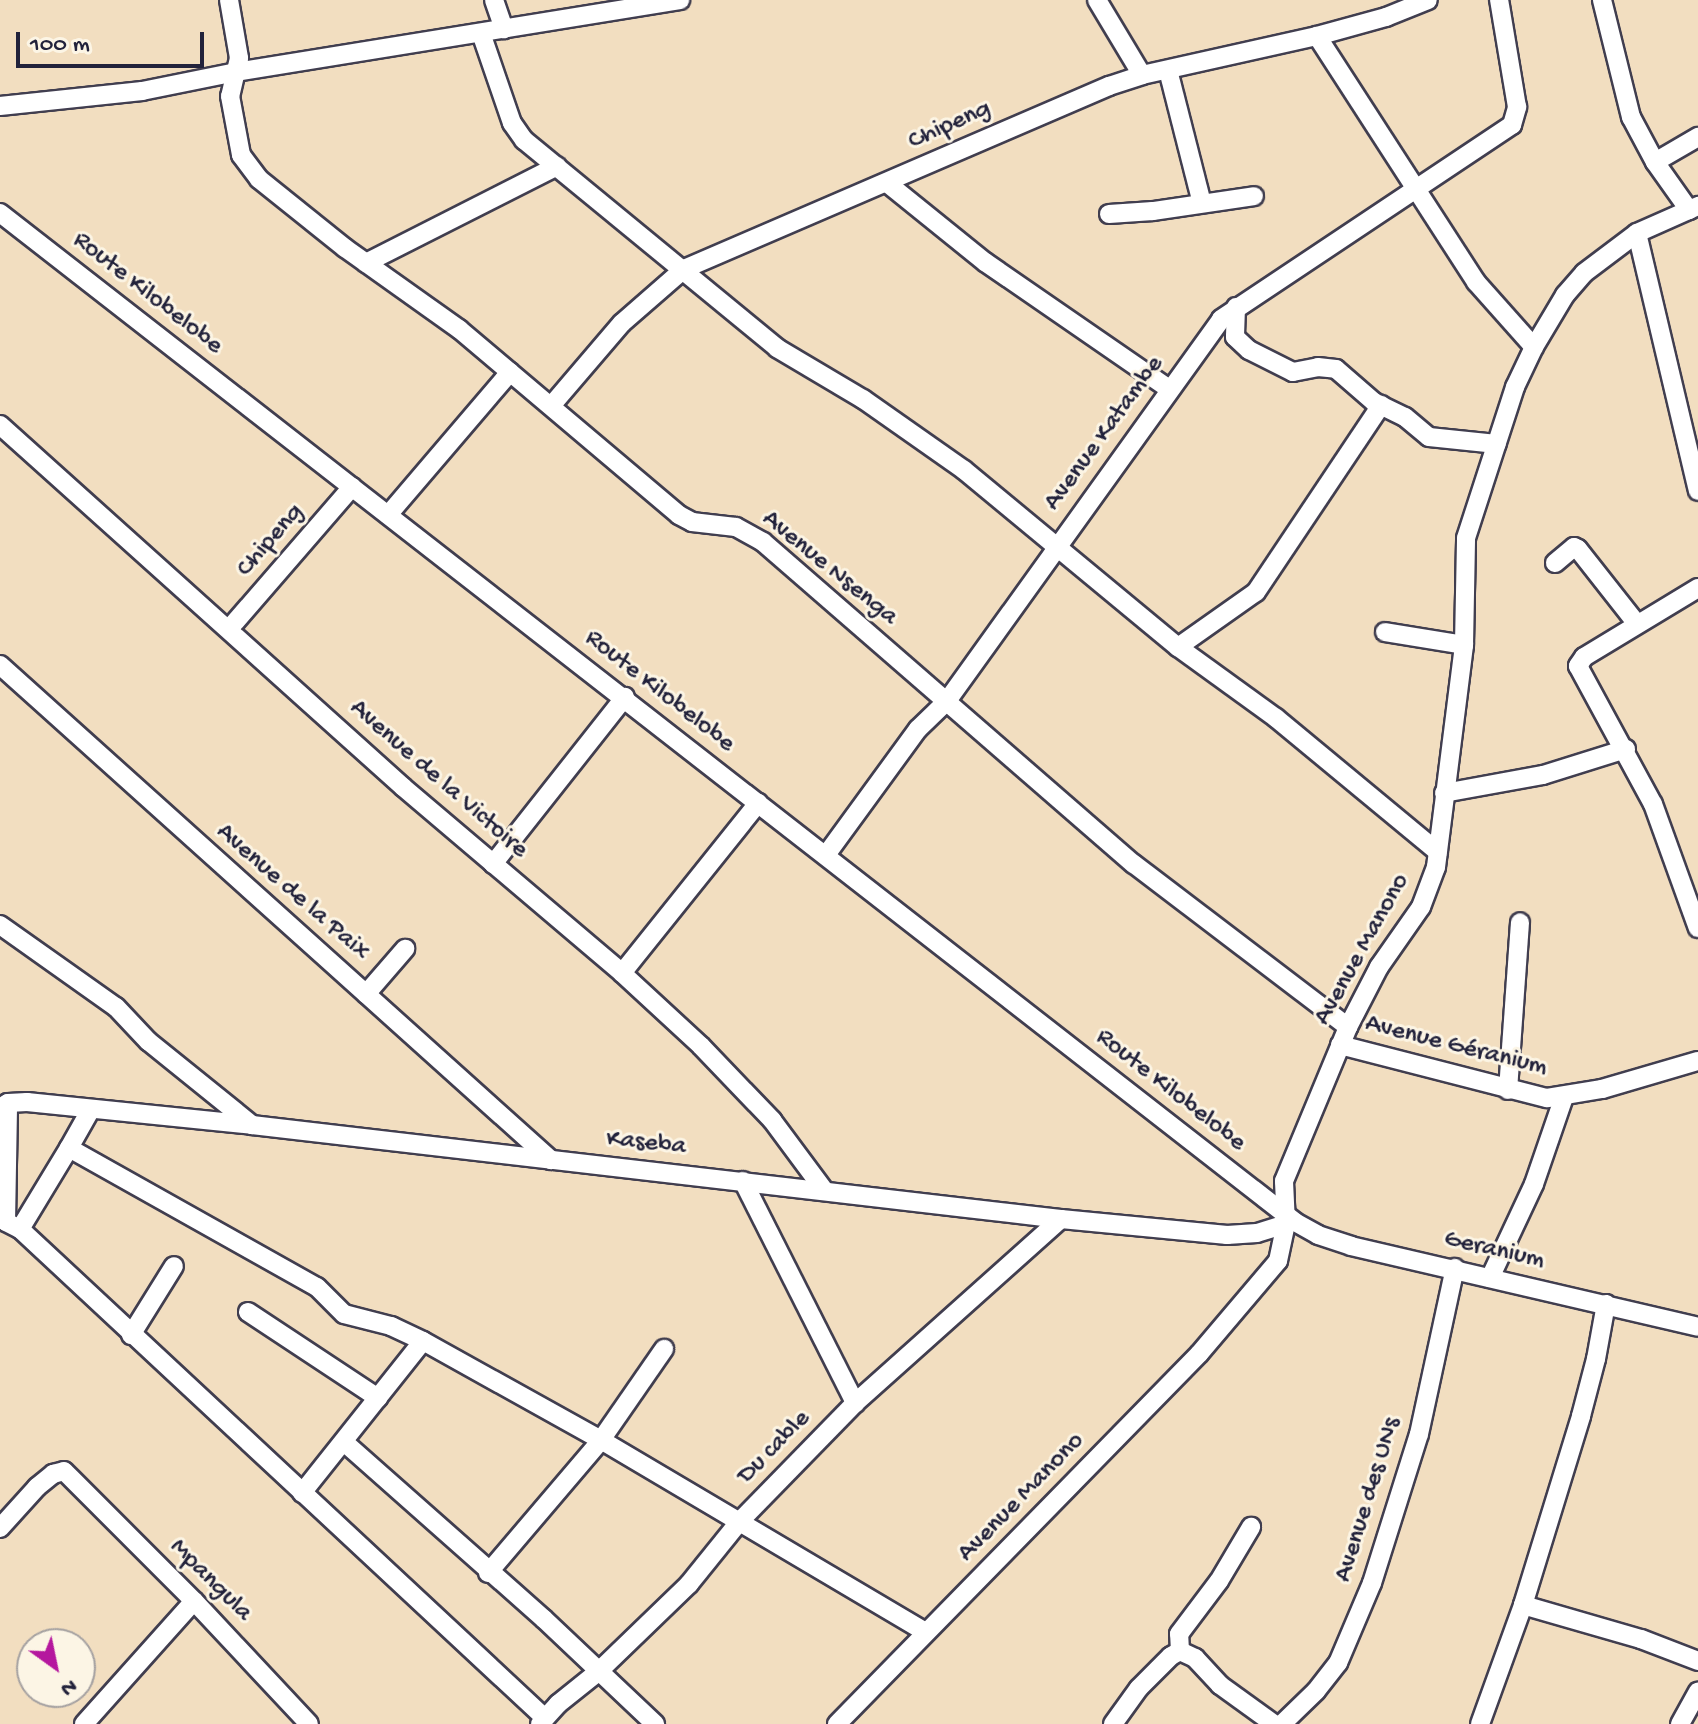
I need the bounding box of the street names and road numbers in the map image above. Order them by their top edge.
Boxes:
street label: Chipeng [904,94,996,158]
street label: Route Kilobelobe [66,226,228,362]
street label: Avenue Katambe [1038,351,1172,517]
street label: Chipeng [231,498,311,584]
street label: Avenue Nsenga [755,505,903,633]
street label: Route Kilobelobe [578,624,740,760]
street label: Avenue de la Victoire [342,694,534,866]
street label: Avenue de la Paix [209,818,375,968]
street label: Avenue Manono [1309,869,1417,1031]
street label: Avenue Géranium [1362,1009,1550,1085]
street label: Route Kilobelobe [1089,1023,1251,1159]
street label: Kaseba [605,1124,687,1164]
street label: Geranium [1441,1224,1547,1278]
street label: Du cable [732,1404,818,1492]
street label: Avenue des UNs [1329,1414,1409,1586]
street label: Avenue Manono [952,1427,1092,1569]
street label: Mpangula [162,1533,258,1629]

